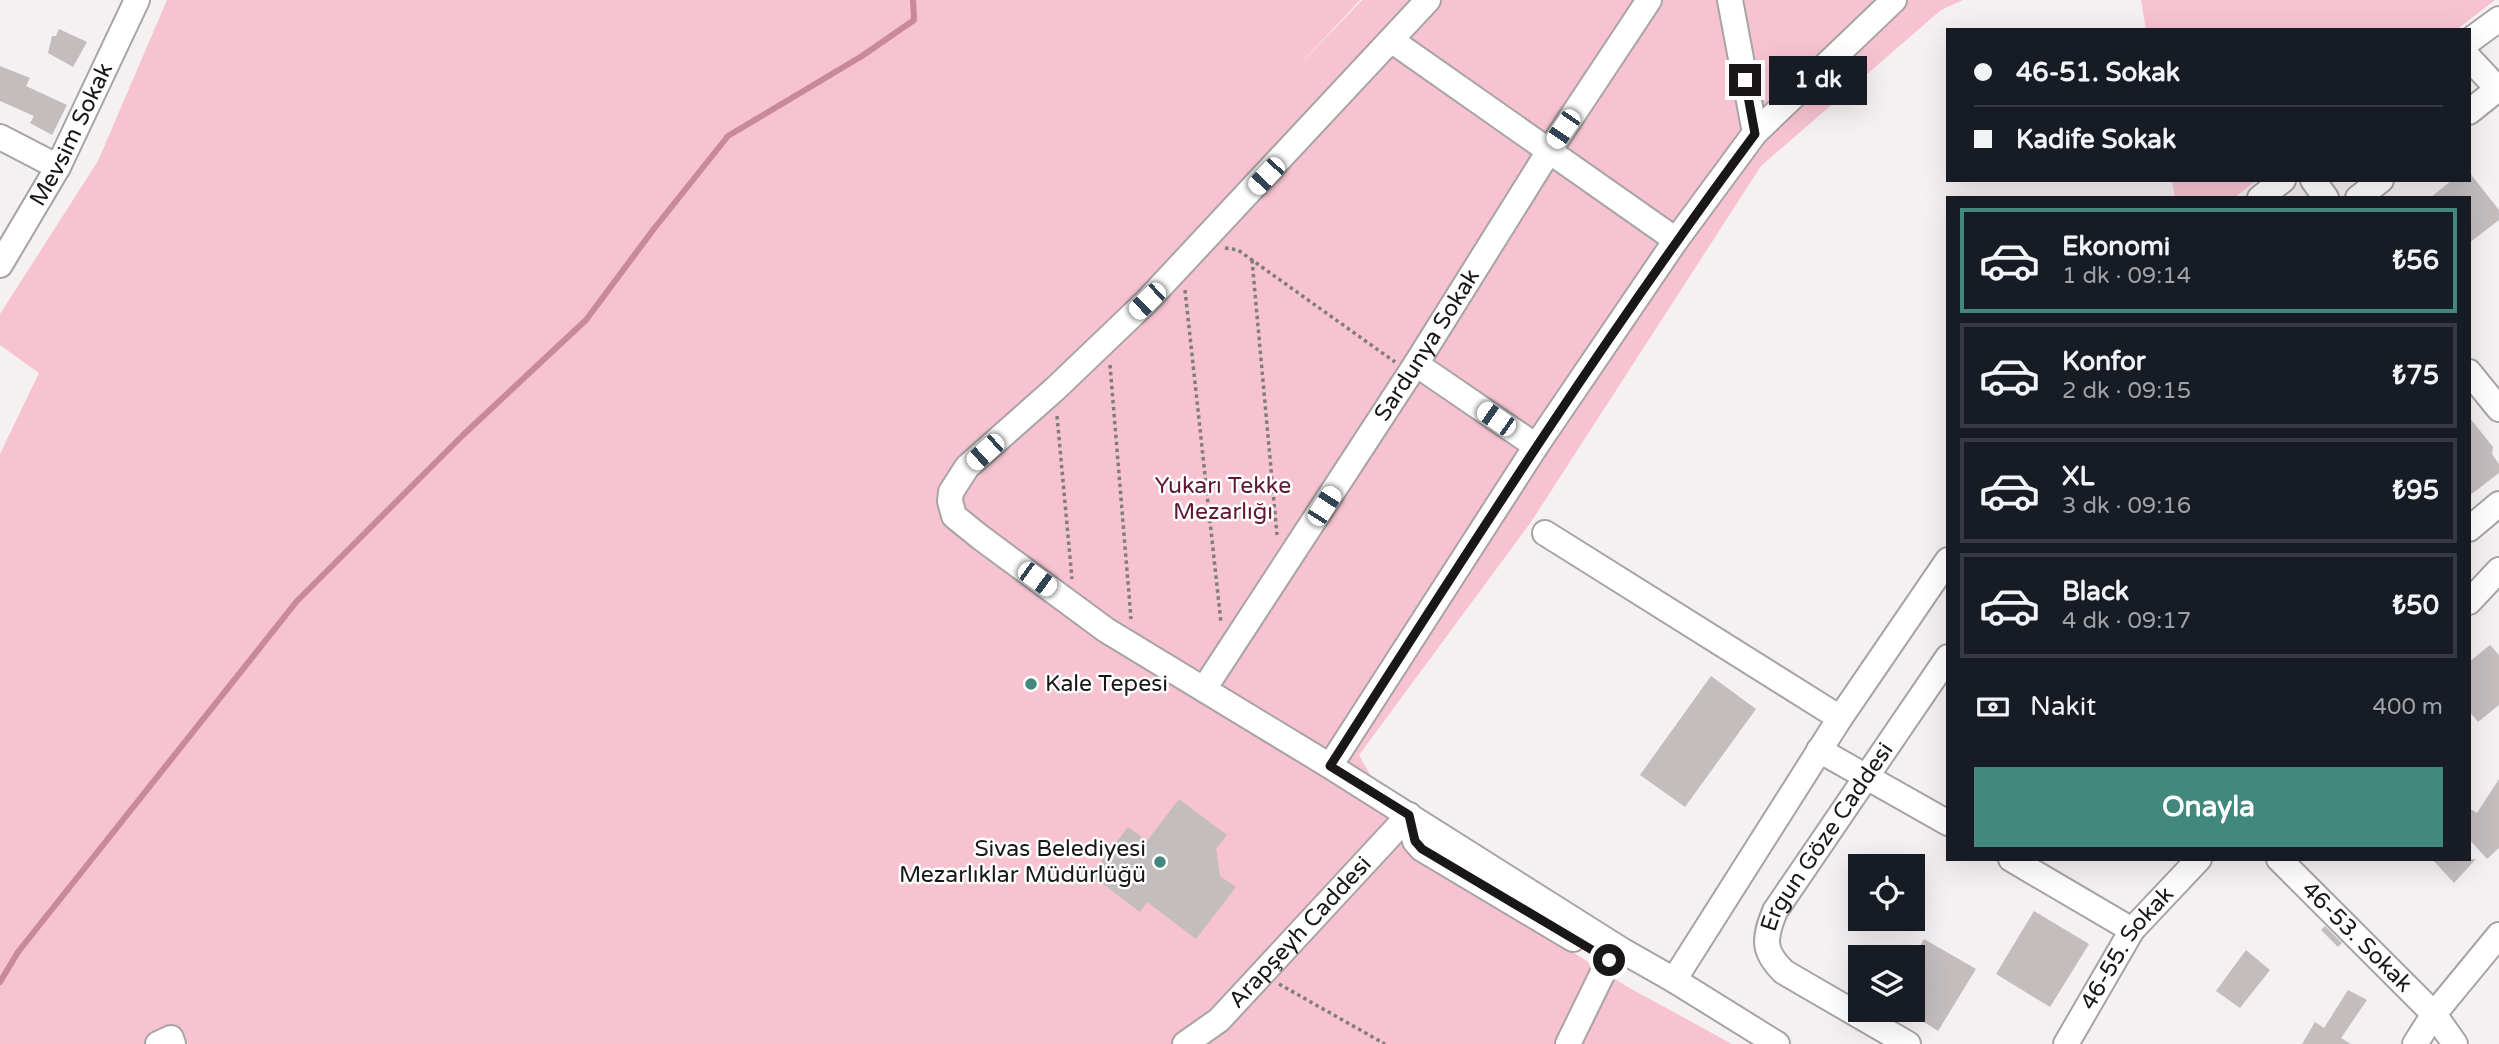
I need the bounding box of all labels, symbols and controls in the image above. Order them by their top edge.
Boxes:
callout: 1 dk [1770,56,1868,104]
text: 46-51. Sokak [2016,57,2180,88]
street label: Mevsim Sokak [24,58,119,211]
route end [1729,64,1761,96]
text: 1 dk [1794,66,1842,94]
car [1543,106,1584,152]
text: Kadife Sokak [2016,124,2176,155]
car [1244,153,1289,199]
icon: car [1978,229,2041,292]
text: Ekonomi [2062,231,2170,262]
text: ₺56 [2393,245,2439,276]
text: 1 dk · 09:14 [2062,262,2191,290]
street label: Sardunya Sokak [1368,264,1486,427]
car [1125,279,1170,323]
icon: car [1978,344,2041,407]
text: Konfor [2062,346,2146,377]
text: ₺75 [2393,360,2439,391]
text: 2 dk · 09:15 [2062,377,2191,405]
car [1473,398,1520,440]
car [963,430,1008,474]
icon: car [1978,459,2041,522]
text: XL [2062,461,2094,492]
park label: Yukarı Tekke Mezarlığı [1155,472,1291,526]
text: ₺95 [2393,475,2439,506]
car [1304,483,1345,529]
text: 3 dk · 09:16 [2062,492,2191,520]
car [1014,558,1061,600]
icon: car [1978,574,2041,637]
text: Black [2062,576,2129,607]
text: ₺50 [2393,590,2439,621]
text: 4 dk · 09:17 [2062,607,2191,635]
place label: Kale Tepesi [1045,670,1168,698]
marker: Kale Tepesi [1023,676,1039,692]
icon: cash [1974,688,2012,726]
text: Nakit [2030,691,2096,722]
text: 400 m [2373,693,2443,721]
street label: Ergun Göze Caddesi [1755,737,1900,935]
button: Onayla [1974,767,2443,847]
place label: Sivas Belediyesi Mezarlıklar Müdürlüğü [899,835,1146,889]
street label: Arapşeyh Caddesi [1223,851,1378,1014]
marker: Sivas Belediyesi Mezarlıklar Müdürlüğü [1152,854,1168,870]
map controls [1848,854,1925,1022]
button: locate [1848,854,1925,931]
street label: 46-53. Sokak [2296,876,2418,998]
street label: 46-55. Sokak [2075,881,2180,1015]
route start [1593,944,1625,976]
button: layers [1848,945,1925,1022]

